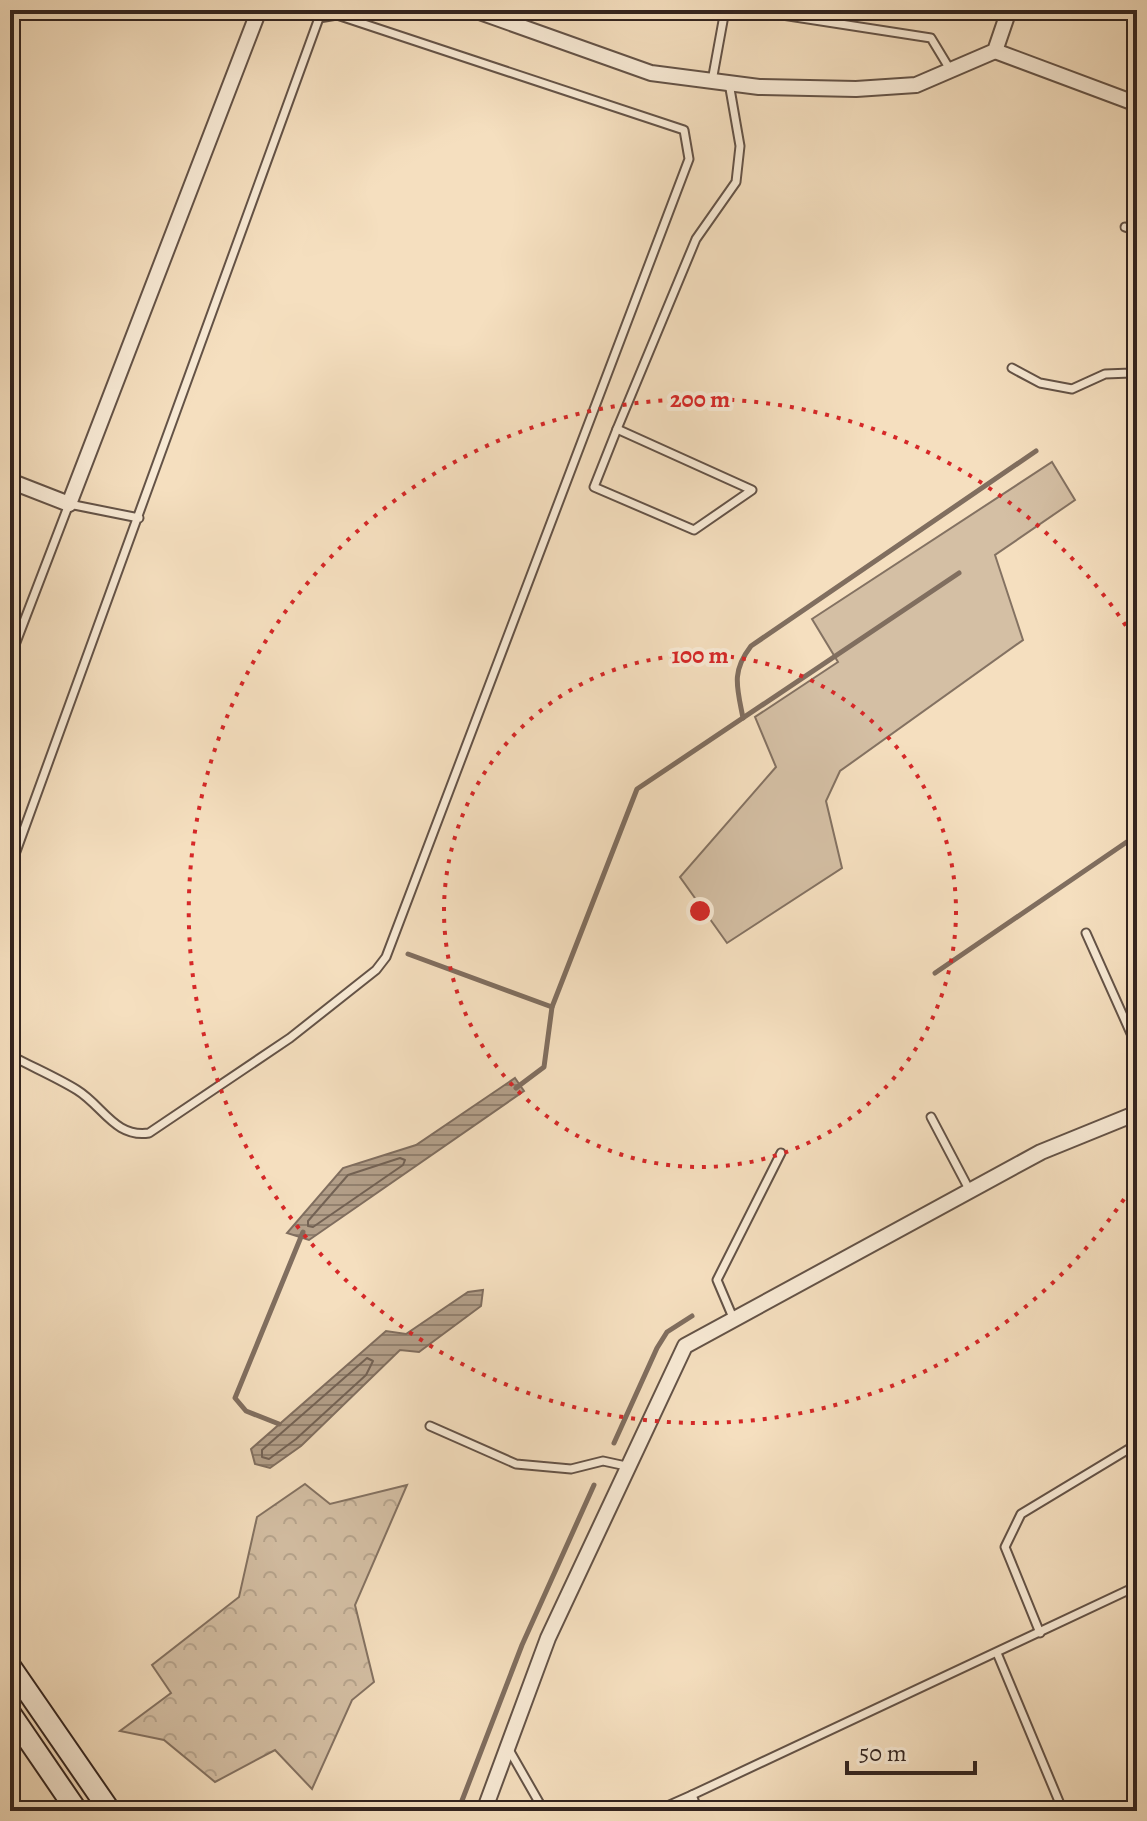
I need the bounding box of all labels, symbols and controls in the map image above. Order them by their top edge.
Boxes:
text: 200 m [670,383,730,415]
text: 100 m [671,639,729,671]
centre of rings [686,897,714,925]
scale bar [847,1725,975,1775]
text: 50 m [859,1737,907,1769]

